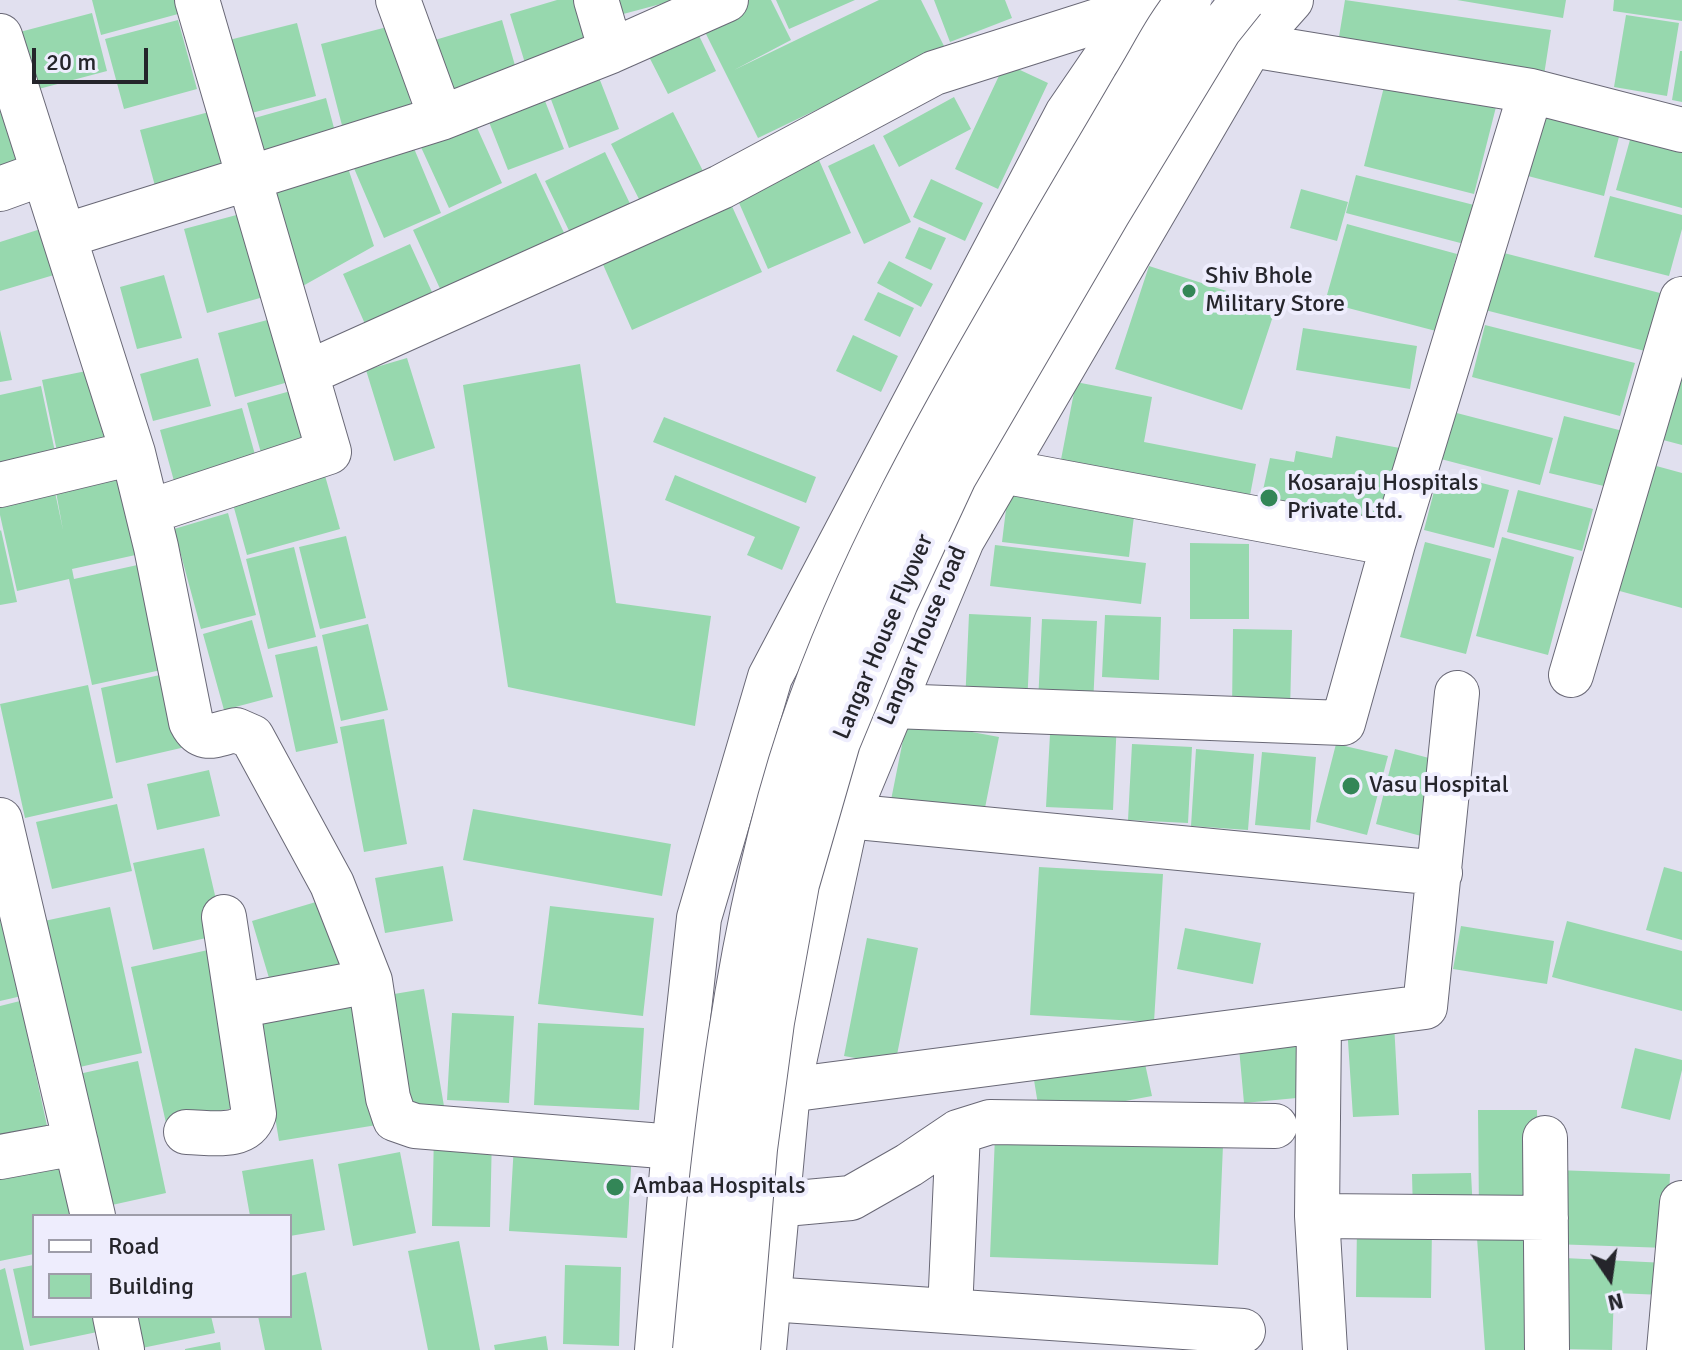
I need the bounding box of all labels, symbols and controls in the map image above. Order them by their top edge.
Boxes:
scale bar [36,32,152,82]
text: 20 m [46,47,96,77]
place label: Shiv Bhole Military Store [1205,263,1345,319]
marker: Shiv Bhole Military Store [1180,282,1198,300]
place label: Kosaraju Hospitals Private Ltd. [1287,470,1478,526]
marker: Kosaraju Hospitals Private Ltd. [1258,487,1280,509]
street label: Langar House Flyover [828,530,940,744]
street label: Langar House road [872,542,974,730]
place label: Vasu Hospital [1369,772,1509,800]
marker: Vasu Hospital [1340,775,1362,797]
place label: Ambaa Hospitals [633,1173,805,1201]
marker: Ambaa Hospitals [604,1176,626,1198]
legend [32,1214,292,1318]
text: Road [108,1231,159,1261]
north arrow [1570,1238,1650,1318]
text: Building [108,1271,194,1301]
text: N [1605,1287,1626,1317]

